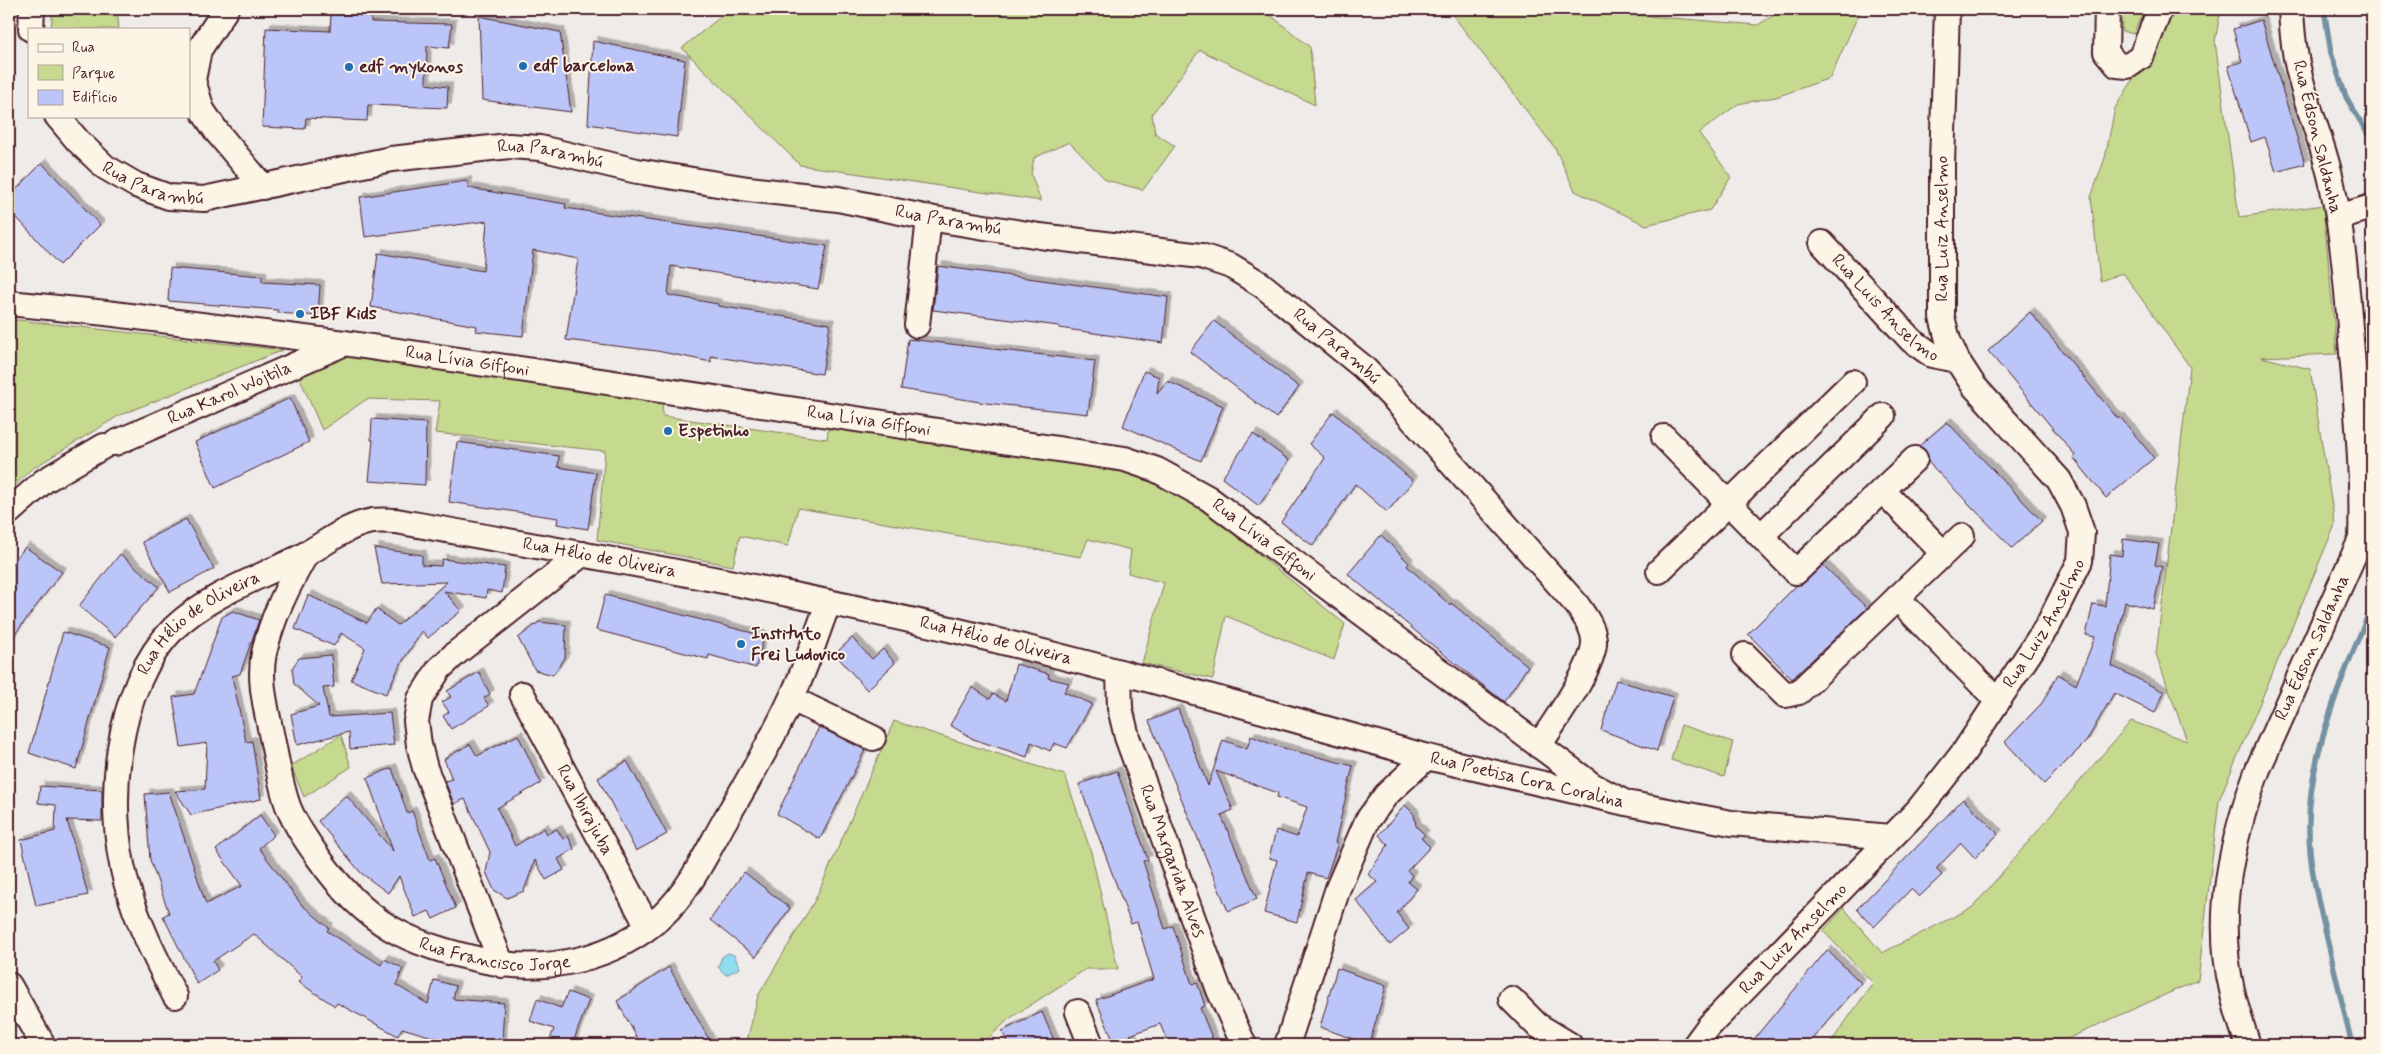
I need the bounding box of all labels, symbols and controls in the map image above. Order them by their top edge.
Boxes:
legend [28,28,190,118]
text: Rua [72,38,95,58]
place label: edf barcelona [533,54,635,78]
place label: edf mykonos [359,55,463,79]
street label: Rua Édson Saldanha [2286,58,2348,216]
marker: edf barcelona [517,60,529,72]
marker: edf mykonos [343,61,355,73]
text: Parque [72,64,115,84]
text: Edifício [72,88,117,108]
street label: Rua Parambú [496,134,605,175]
street label: Rua Luiz Anselmo [1930,155,1954,302]
street label: Rua Parambú [98,156,204,211]
street label: Rua Parambú [893,199,1003,241]
street label: Rua Luis Anselmo [1826,249,1940,368]
place label: IBF Kids [310,302,377,326]
street label: Rua Parambú [1288,303,1386,390]
marker: IBF Kids [294,308,306,320]
street label: Rua Lívia Giffoni [404,340,531,382]
street label: Rua Karol Wojtila [164,356,295,431]
street label: Rua Lívia Giffoni [805,400,932,442]
place label: Espetinho [678,419,749,443]
marker: Espetinho [662,425,674,437]
street label: Rua Lívia Giffoni [1207,493,1321,587]
street label: Rua Hélio de Oliveira [521,532,678,584]
street label: Rua Luiz Anselmo [1997,555,2091,693]
street label: Rua Hélio de Oliveira [132,565,264,679]
street label: Rua Édson Saldanha [2269,571,2355,724]
street label: Rua Hélio de Oliveira [918,611,1074,671]
place label: Instituto Frei Ludovico [751,622,845,667]
marker: Instituto Frei Ludovico [735,638,747,650]
street label: Rua Poetisa Cora Coralina [1428,746,1627,814]
street label: Rua Ibirajuba [550,760,619,860]
street label: Rua Margarida Alves [1133,781,1211,941]
street label: Rua Luiz Anselmo [1734,878,1853,1000]
street label: Rua Francisco Jorge [415,931,573,978]

